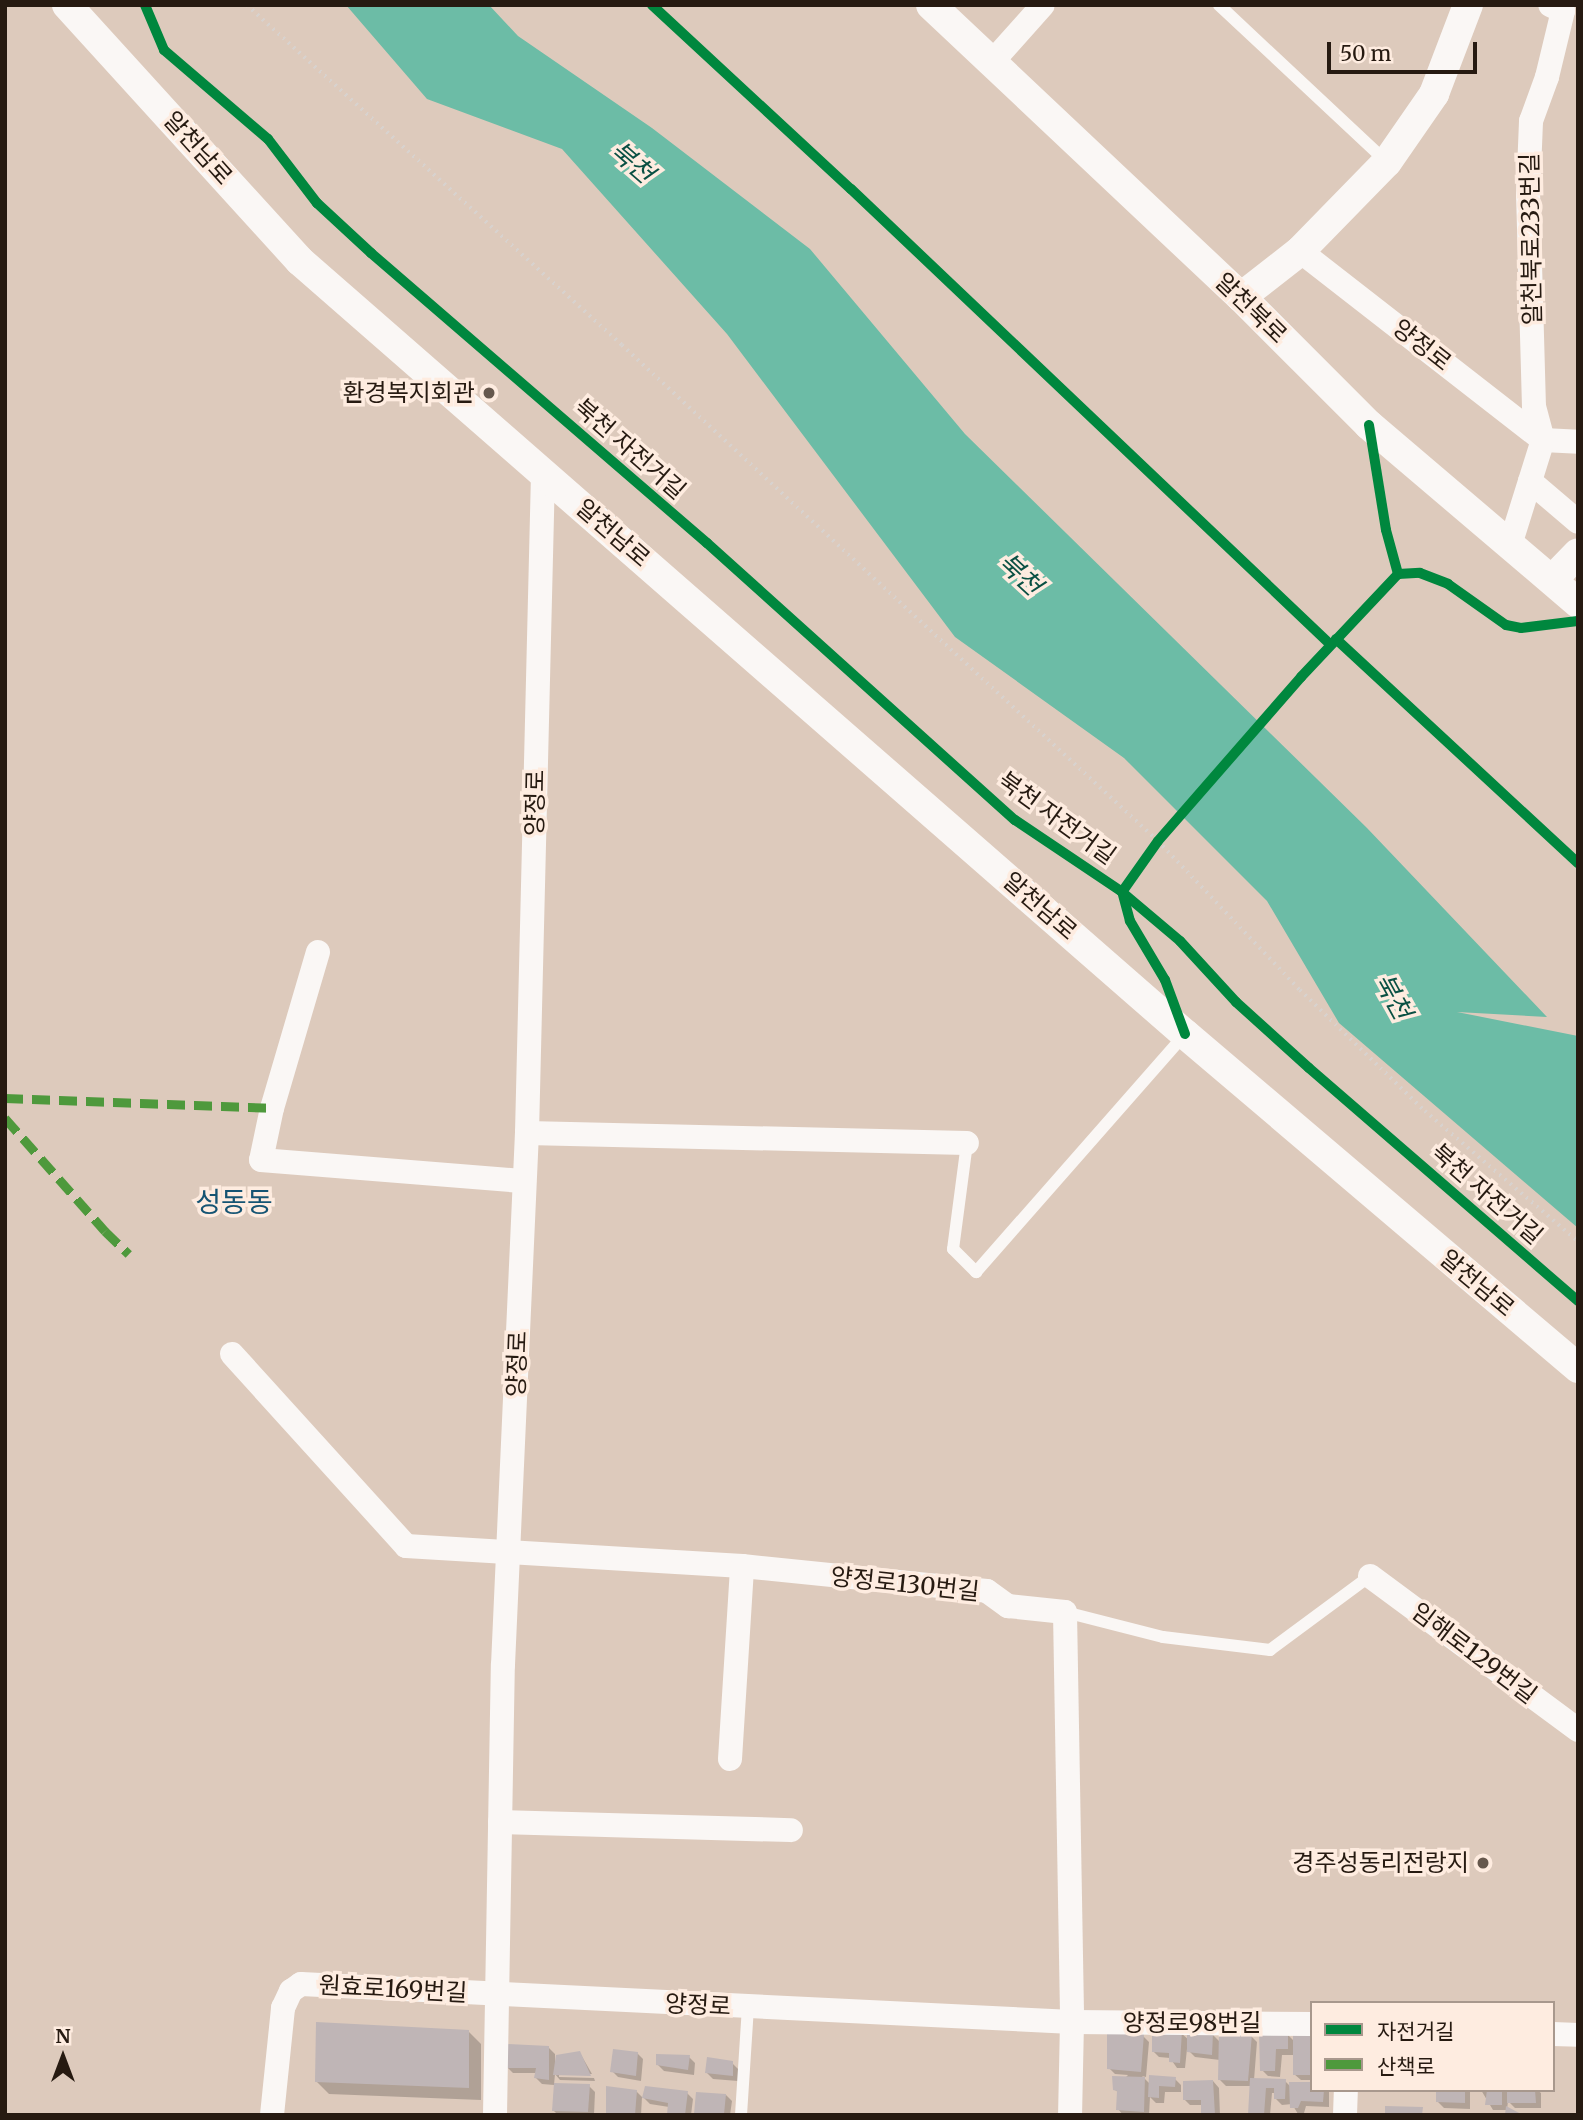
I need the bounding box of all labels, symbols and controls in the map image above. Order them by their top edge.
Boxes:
scale bar [1331,28,1482,72]
text: 50 m [1340,40,1391,67]
street label: 알천남로 [158,106,238,190]
water label: 북천 [604,135,660,189]
street label: 알천북로233번길 [1515,153,1547,325]
street label: 알천북로 [1209,267,1293,349]
street label: 양정로 [1387,313,1457,377]
place label: 환경복지회관 [343,379,475,407]
marker: 환경복지회관 [481,385,497,401]
street label: 북천 자전거길 [568,393,692,505]
street label: 알천남로 [570,493,656,573]
water label: 북천 [992,546,1048,602]
street label: 북천 자전거길 [993,766,1121,870]
street label: 양정로 [520,770,550,836]
street label: 알천남로 [997,866,1083,946]
water label: 북천 [1368,968,1418,1024]
street label: 북천 자전거길 [1425,1138,1549,1250]
district label: 성동동 [195,1185,273,1219]
street label: 알천남로 [1434,1244,1520,1322]
street label: 양정로 [501,1330,533,1398]
street label: 양정로130번길 [829,1562,981,1606]
street label: 임해로129번길 [1406,1597,1542,1709]
place label: 경주성동리전랑지 [1292,1849,1469,1877]
marker: 경주성동리전랑지 [1475,1855,1491,1871]
street label: 원효로169번길 [318,1971,468,2007]
street label: 양정로 [664,1989,732,2021]
legend [1310,2001,1555,2092]
street label: 양정로98번길 [1123,2009,1261,2037]
text: 자전거길 [1377,2018,1454,2045]
north arrow [28,2022,98,2092]
text: N [55,2024,71,2048]
text: 산책로 [1377,2053,1435,2080]

